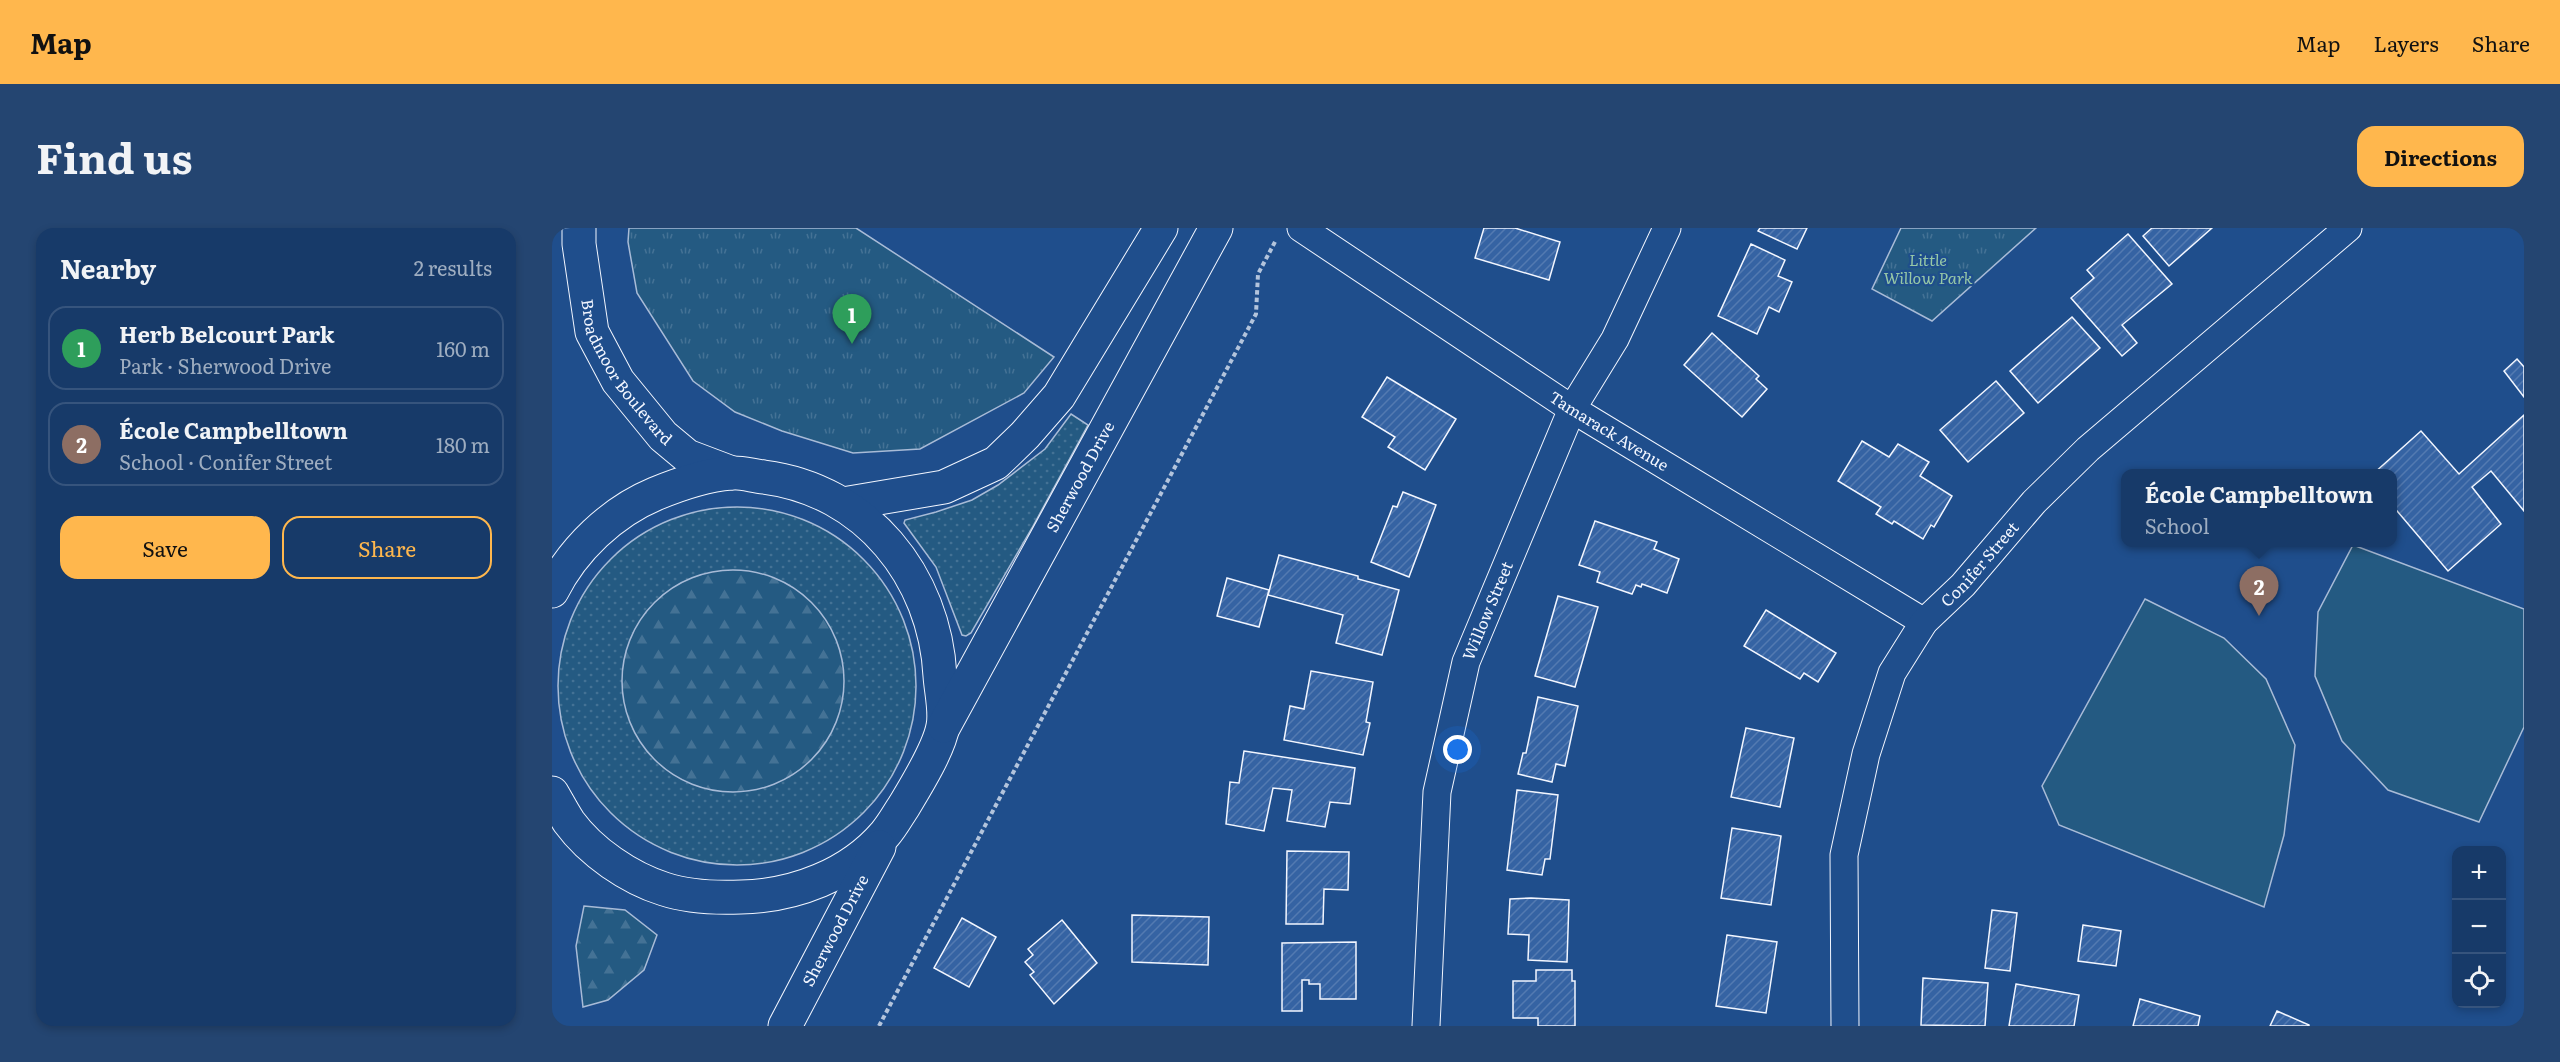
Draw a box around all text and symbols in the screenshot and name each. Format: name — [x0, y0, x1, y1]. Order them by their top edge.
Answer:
text: Map — [30, 21, 92, 63]
text: Map — [2296, 27, 2341, 58]
text: Layers — [2374, 27, 2439, 58]
text: Share — [2472, 27, 2530, 58]
text: Find us — [36, 125, 193, 187]
button: Directions — [2357, 126, 2524, 187]
park label: Little Willow Park — [1883, 247, 1973, 289]
text: Nearby — [60, 248, 156, 287]
text: 2 results — [414, 252, 492, 282]
pin: 1 — [832, 294, 872, 344]
street label: Broadmoor Boulevard — [576, 297, 678, 450]
text: Herb Belcourt Park — [119, 317, 335, 350]
text: 1 — [77, 333, 86, 363]
text: 160 m — [436, 333, 490, 363]
text: Park · Sherwood Drive — [119, 350, 331, 380]
street label: Tamarack Avenue — [1545, 384, 1674, 476]
text: École Campbelltown — [119, 413, 348, 446]
street label: Sherwood Drive — [1039, 416, 1119, 536]
text: 2 — [76, 429, 87, 459]
text: 180 m — [436, 429, 490, 459]
text: School · Conifer Street — [119, 446, 332, 476]
popup — [2121, 469, 2397, 547]
text: École Campbelltown — [2145, 477, 2373, 510]
text: School — [2145, 510, 2209, 540]
street label: Conifer Street — [1934, 515, 2024, 612]
button: Save — [60, 516, 270, 579]
button: Share — [282, 516, 492, 579]
street label: Willow Street — [1455, 557, 1518, 663]
pin: 2 — [2240, 566, 2278, 616]
your location — [1443, 735, 1472, 764]
map controls — [2452, 846, 2506, 1008]
button: + — [2452, 846, 2506, 900]
street label: Sherwood Drive — [795, 870, 874, 990]
button: − — [2452, 900, 2506, 954]
button: locate — [2452, 954, 2506, 1008]

